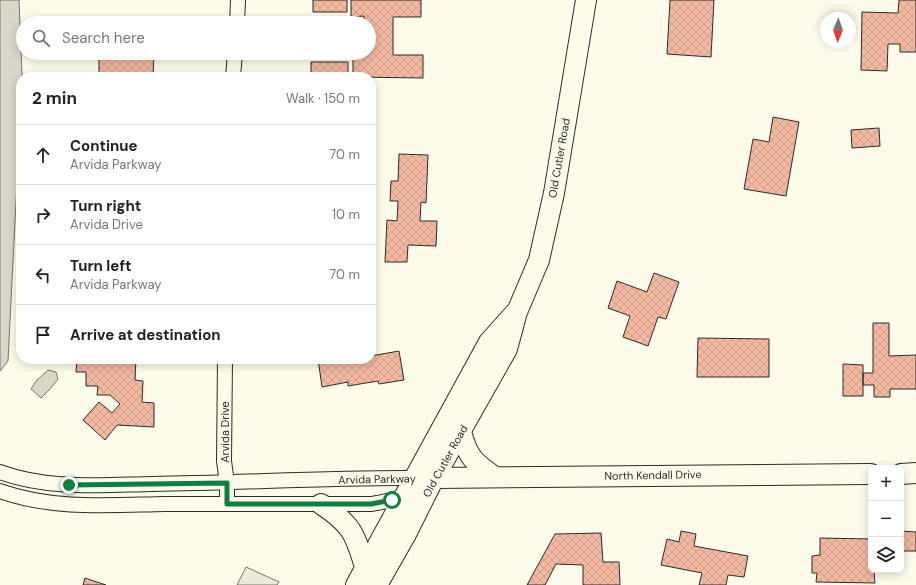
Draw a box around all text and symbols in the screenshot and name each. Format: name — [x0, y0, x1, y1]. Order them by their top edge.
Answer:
north arrow — [820, 12, 856, 48]
search box — [16, 16, 376, 60]
icon: search — [30, 27, 52, 49]
text: Search here — [62, 28, 145, 48]
text: 2 min — [32, 87, 77, 109]
text: Walk · 150 m — [286, 90, 360, 107]
street label: Old Cutler Road — [545, 117, 573, 199]
text: Continue — [70, 136, 138, 156]
icon: ahead — [32, 144, 54, 166]
text: 70 m — [329, 146, 360, 163]
text: Arvida Parkway — [70, 156, 162, 173]
text: Turn right — [70, 196, 141, 216]
icon: right — [32, 204, 54, 226]
text: 10 m — [332, 206, 360, 223]
text: Arvida Drive — [70, 216, 143, 233]
text: Turn left — [70, 256, 131, 276]
icon: left — [32, 264, 54, 286]
text: 70 m — [329, 266, 360, 283]
text: Arvida Parkway — [70, 276, 162, 293]
icon: arrive — [32, 324, 54, 346]
text: Arrive at destination — [70, 325, 221, 345]
street label: Arvida Drive — [218, 401, 232, 463]
street label: Old Cutler Road — [419, 422, 471, 500]
map controls — [868, 465, 904, 573]
button: + — [868, 465, 904, 501]
street label: North Kendall Drive — [604, 467, 702, 483]
street label: Arvida Parkway — [338, 471, 416, 487]
route end — [60, 476, 78, 494]
route start — [383, 491, 401, 509]
button: − — [868, 501, 904, 537]
button: layers — [868, 537, 904, 573]

